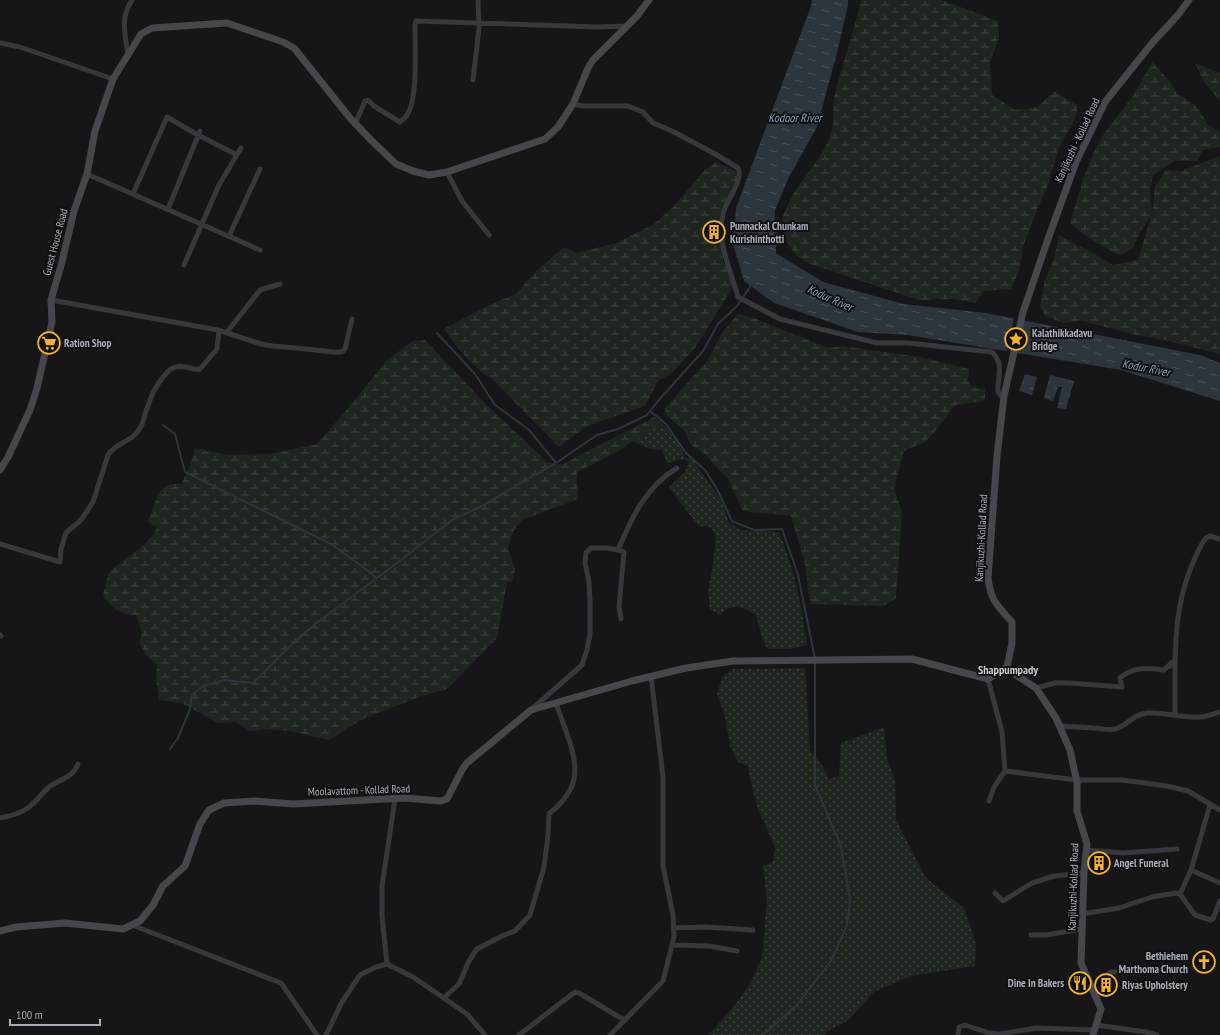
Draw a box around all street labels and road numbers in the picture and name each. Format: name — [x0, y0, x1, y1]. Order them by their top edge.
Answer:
street label: Kanjikuzhi - Kollad Road — [1051, 95, 1103, 184]
street label: Guest House Road — [39, 207, 71, 277]
street label: Kanjikuzhi-Kollad Road — [972, 494, 990, 582]
street label: Moolavattom - Kollad Road — [308, 781, 411, 799]
street label: Kanjikuzhi-Kollad Road — [1064, 843, 1082, 931]

